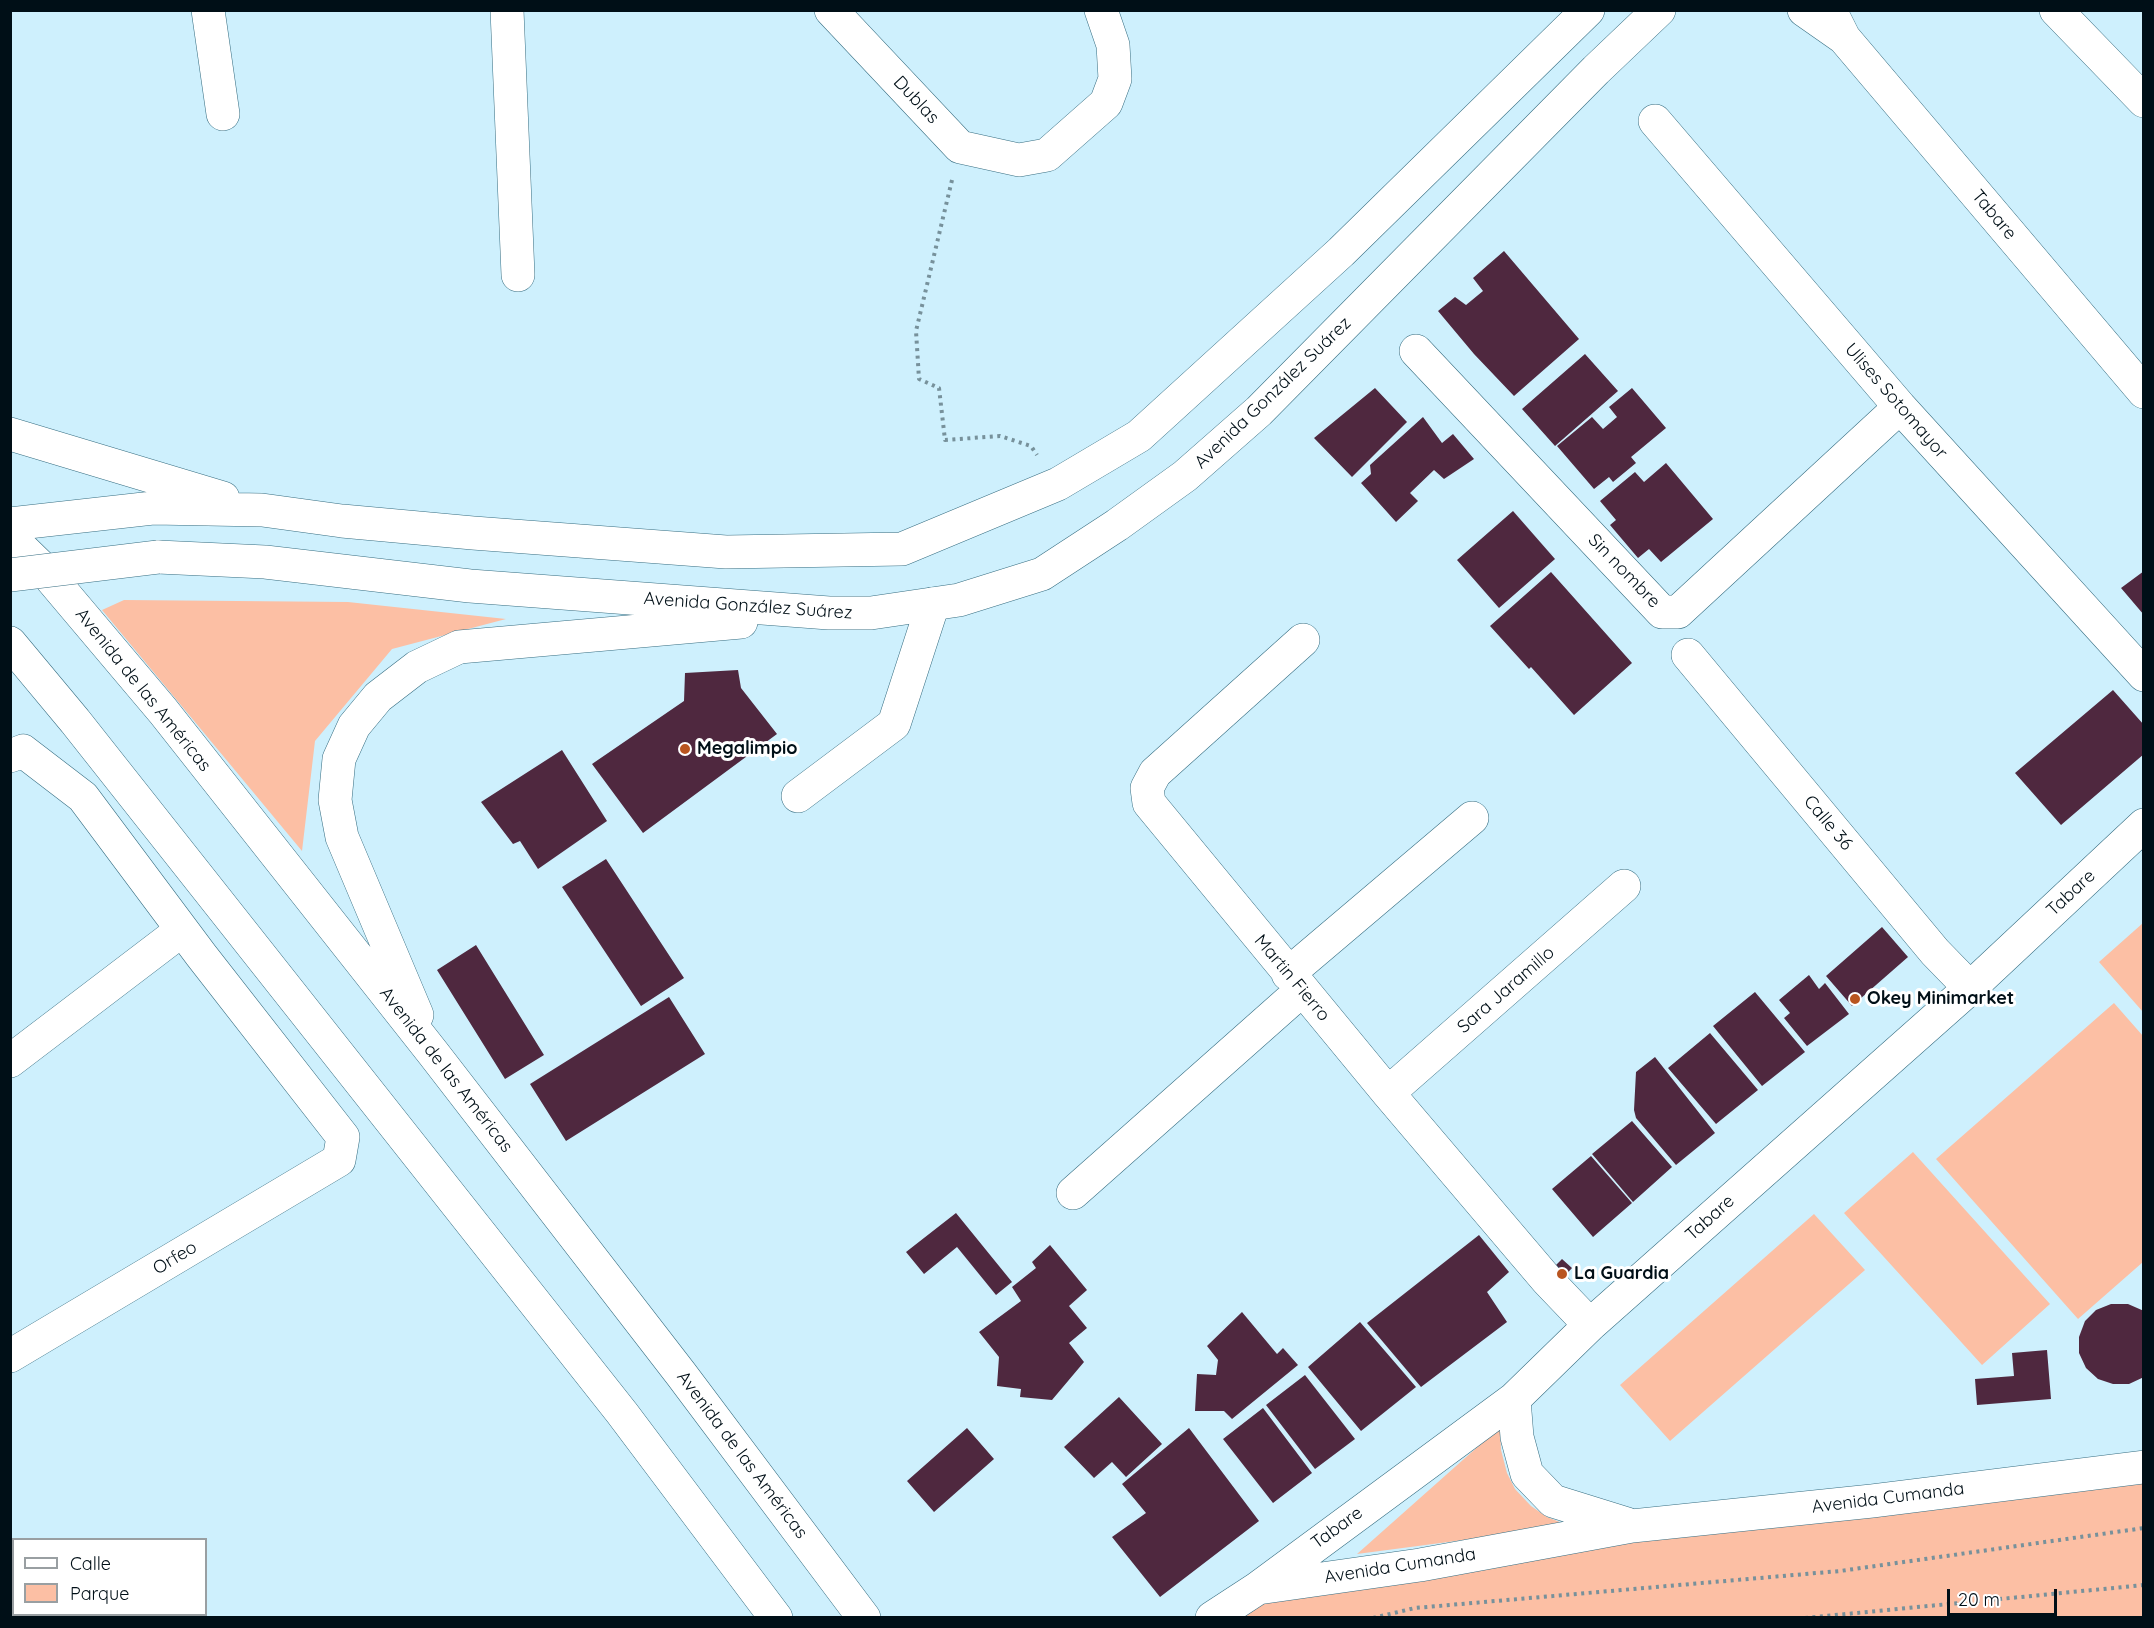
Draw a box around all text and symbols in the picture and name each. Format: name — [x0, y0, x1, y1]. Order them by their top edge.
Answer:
street label: Dublas — [888, 72, 944, 128]
street label: Tabare — [1967, 186, 2021, 244]
street label: Avenida González Suárez — [1190, 313, 1356, 473]
street label: Ulises Sotomayor — [1840, 339, 1952, 463]
street label: Sin nombre — [1583, 529, 1665, 613]
street label: Avenida González Suárez — [643, 588, 853, 624]
street label: Avenida de las Américas — [70, 604, 216, 776]
place label: Megalimpio — [697, 738, 797, 760]
marker: Megalimpio — [678, 742, 692, 756]
street label: Calle 36 — [1799, 791, 1857, 855]
street label: Tabare — [2042, 865, 2100, 921]
street label: Martin Fierro — [1249, 930, 1335, 1026]
street label: Sara Jaramillo — [1453, 942, 1559, 1038]
street label: Avenida de las Américas — [375, 983, 517, 1157]
place label: Okey Minimarket — [1867, 988, 2014, 1010]
marker: Okey Minimarket — [1848, 992, 1862, 1006]
street label: Tabare — [1681, 1190, 1739, 1246]
street label: Orfeo — [149, 1236, 201, 1280]
place label: La Guardia — [1574, 1263, 1669, 1285]
marker: La Guardia — [1555, 1267, 1569, 1281]
street label: Avenida de las Américas — [672, 1367, 812, 1543]
street label: Avenida Cumanda — [1811, 1478, 1965, 1518]
street label: Tabare — [1307, 1502, 1367, 1554]
legend — [12, 1538, 207, 1616]
street label: Avenida Cumanda — [1323, 1543, 1477, 1589]
text: Calle — [70, 1552, 111, 1575]
scale bar — [1950, 1577, 2060, 1615]
text: Parque — [70, 1582, 129, 1605]
text: 20 m — [1958, 1588, 2000, 1611]

